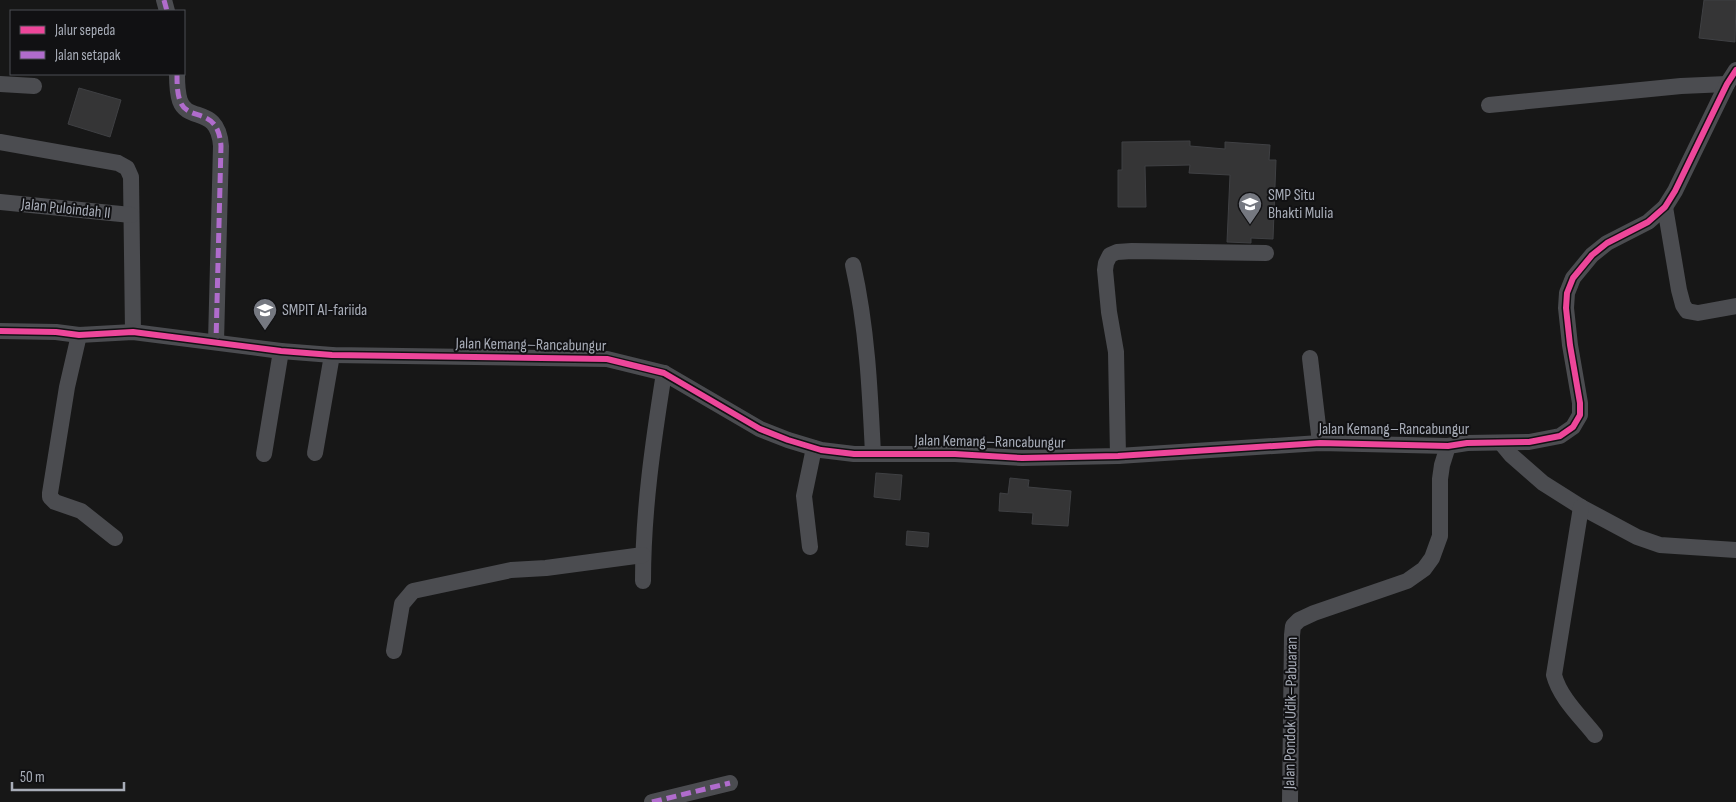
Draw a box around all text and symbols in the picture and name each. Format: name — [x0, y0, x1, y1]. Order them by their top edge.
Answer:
legend — [10, 10, 185, 75]
text: Jalur sepeda — [54, 21, 116, 40]
text: Jalan setapak — [54, 46, 121, 65]
place label: SMP Situ Bhakti Mulia — [1268, 186, 1333, 223]
school or university icon: SMP Situ Bhakti Mulia — [1237, 191, 1263, 225]
street label: Jalan Puloindah II — [19, 195, 112, 223]
school or university icon: SMPIT Al-fariida — [252, 297, 278, 331]
place label: SMPIT Al-fariida — [282, 301, 367, 320]
street label: Jalan Kemang–Rancabungur — [455, 334, 607, 356]
street label: Jalan Kemang–Rancabungur — [1318, 420, 1470, 439]
street label: Jalan Kemang–Rancabungur — [914, 431, 1066, 453]
street label: Jalan Pondok Udik–Pabuaran — [1280, 637, 1302, 790]
scale bar — [12, 760, 125, 792]
text: 50 m — [20, 768, 45, 787]

